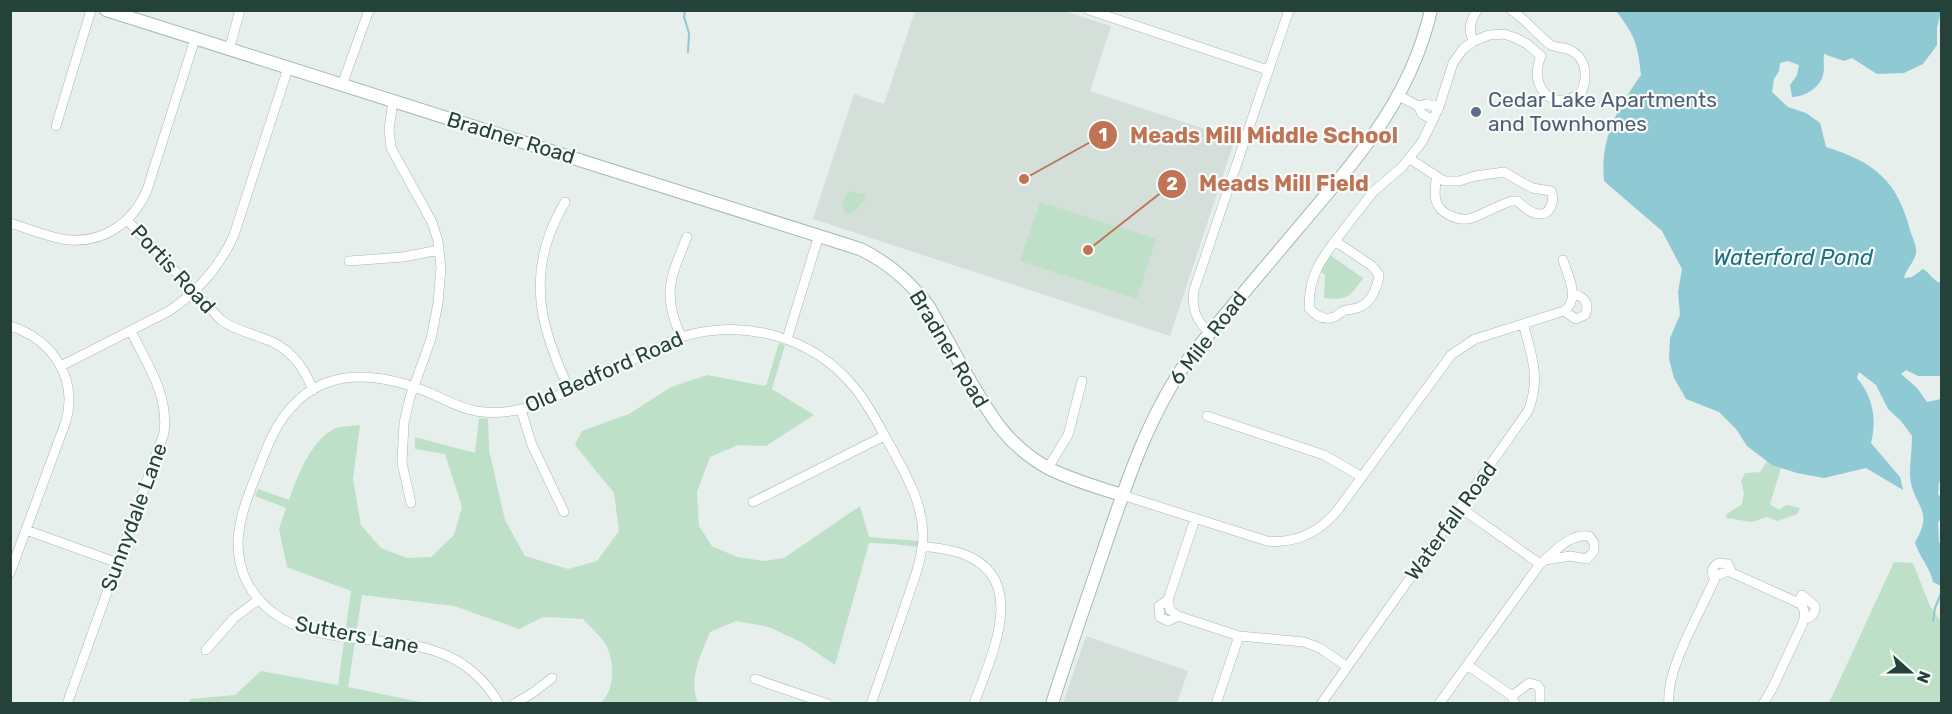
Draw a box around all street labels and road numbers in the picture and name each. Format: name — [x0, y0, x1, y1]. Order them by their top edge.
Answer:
street label: Bradner Road — [444, 106, 578, 169]
street label: Portis Road — [126, 219, 221, 318]
street label: Bradner Road — [905, 285, 994, 412]
street label: 6 Mile Road — [1163, 286, 1252, 389]
street label: Old Bedford Road — [521, 325, 687, 418]
street label: Sunnydale Lane — [95, 439, 172, 594]
street label: Waterfall Road — [1399, 457, 1502, 585]
street label: Sutters Lane — [293, 610, 421, 659]

